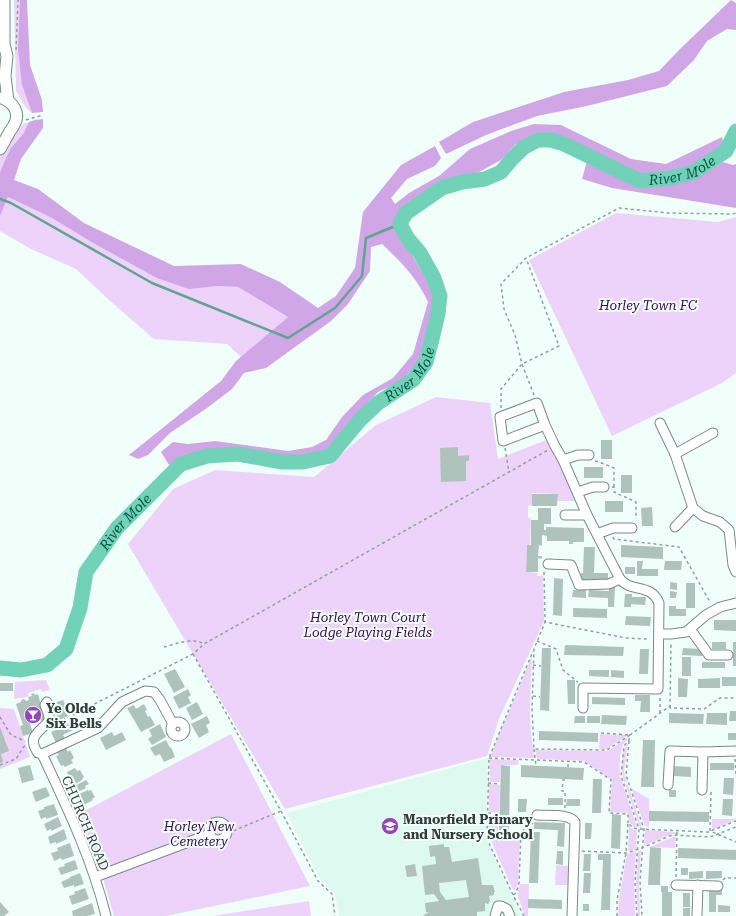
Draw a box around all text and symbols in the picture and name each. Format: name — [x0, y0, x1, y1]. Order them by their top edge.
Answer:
water label: River Mole — [647, 152, 718, 188]
park label: Horley Town FC — [598, 298, 698, 313]
water label: River Mole — [380, 345, 438, 405]
water label: River Mole — [95, 491, 154, 554]
park label: Horley Town Court Lodge Playing Fields — [303, 610, 432, 640]
place label: Ye Olde Six Bells — [46, 701, 102, 731]
bar icon: Ye Olde Six Bells — [23, 705, 43, 725]
street label: CHURCH ROAD — [59, 774, 112, 873]
place label: Manorfield Primary and Nursery School — [403, 812, 534, 842]
school or university icon: Manorfield Primary and Nursery School — [380, 816, 400, 836]
park label: Horley New Cemetery — [163, 819, 235, 849]

